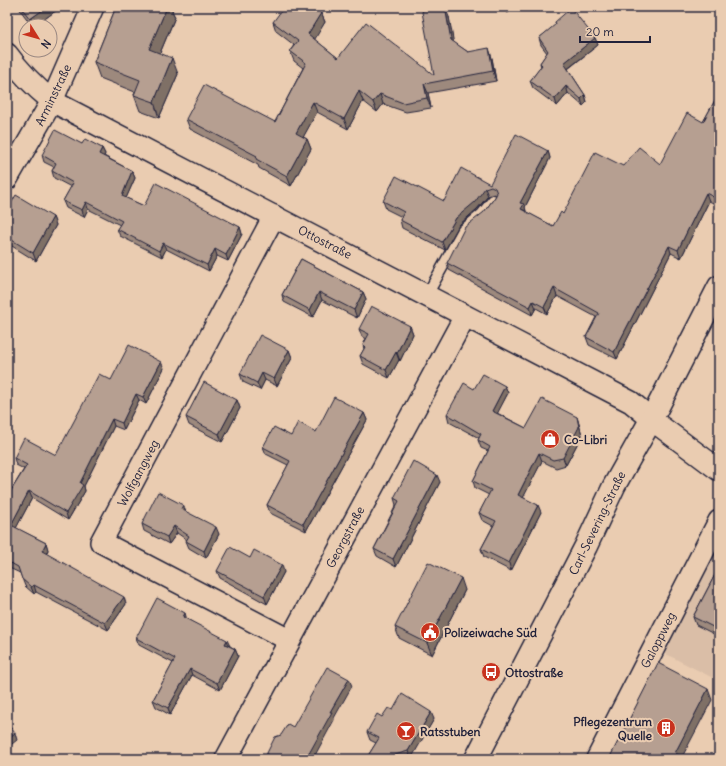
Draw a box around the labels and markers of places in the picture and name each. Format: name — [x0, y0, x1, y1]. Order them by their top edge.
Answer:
shop icon: Co-Libri — [539, 428, 561, 450]
place label: Co-Libri — [564, 432, 607, 447]
public building icon: Polizeiwache Süd — [419, 621, 441, 643]
place label: Polizeiwache Süd — [444, 625, 537, 640]
bus stop icon: Ottostraße — [480, 661, 502, 683]
place label: Ottostraße — [505, 665, 564, 680]
place label: Pflegezentrum Quelle — [573, 714, 653, 743]
building icon: Pflegezentrum Quelle — [655, 717, 677, 739]
bar icon: Ratsstuben — [395, 720, 417, 742]
place label: Ratsstuben — [420, 724, 481, 739]

